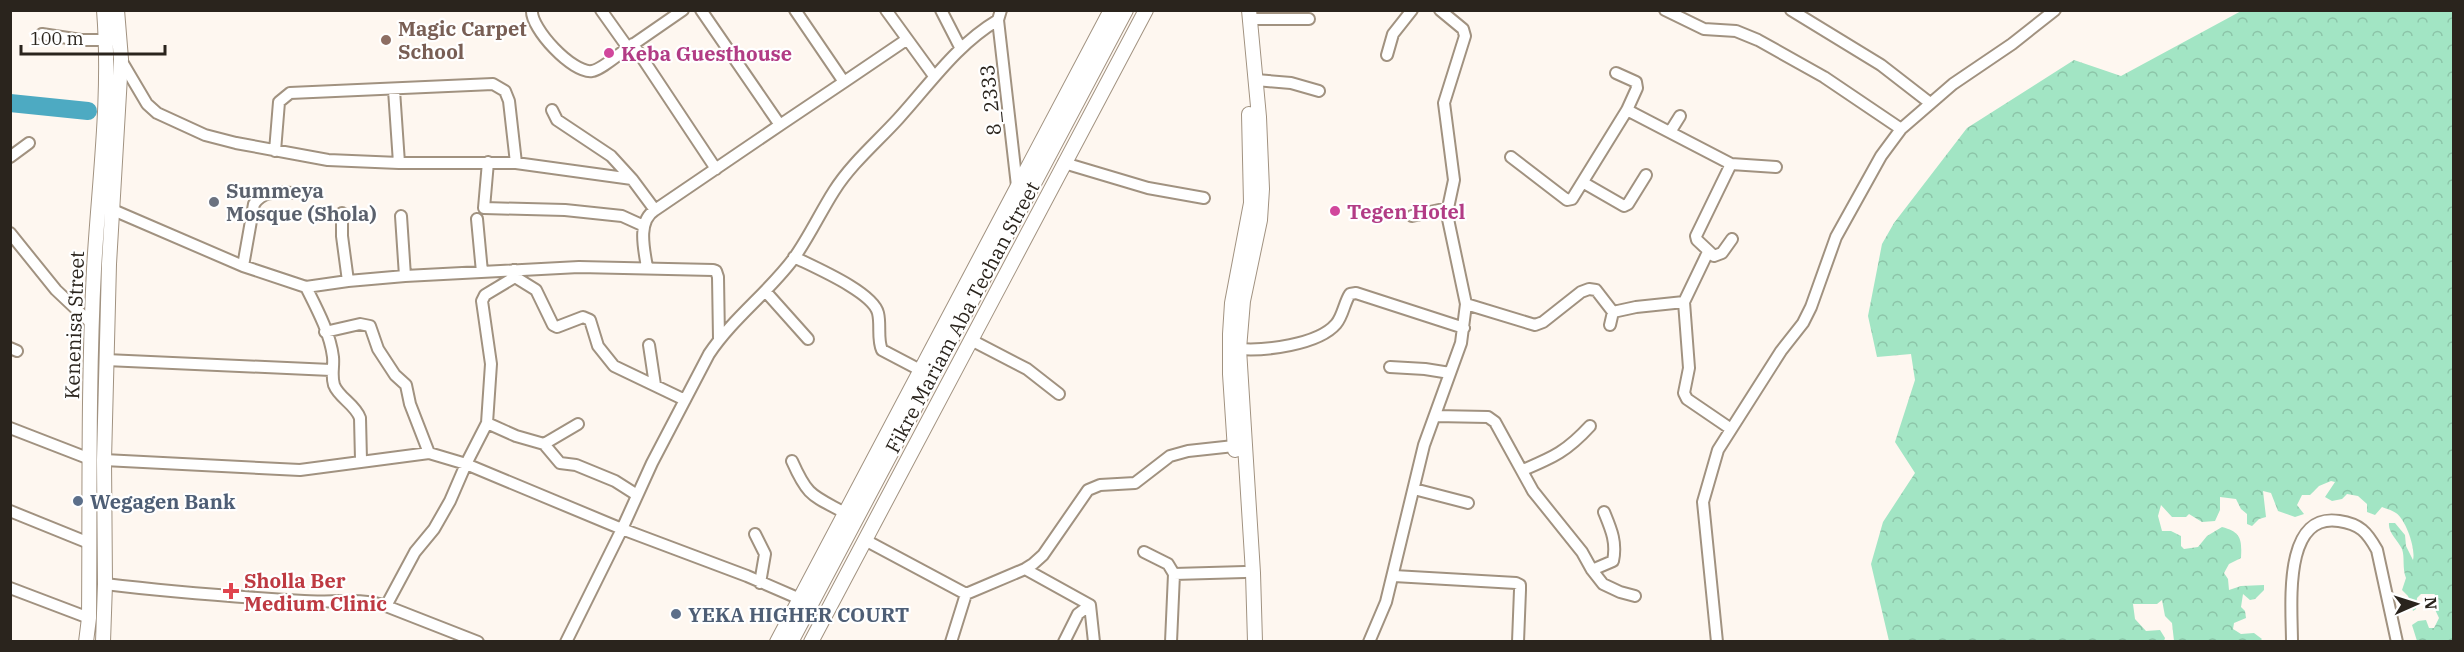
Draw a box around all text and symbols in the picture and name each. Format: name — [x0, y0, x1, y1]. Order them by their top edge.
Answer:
place label: Magic Carpet School — [398, 15, 527, 65]
scale bar — [21, 18, 165, 56]
text: 100 m — [30, 27, 84, 50]
marker: Magic Carpet School — [379, 33, 393, 47]
place label: Keba Guesthouse — [621, 40, 792, 67]
marker: Keba Guesthouse — [602, 46, 616, 60]
street label: 8_2333 — [973, 63, 1007, 137]
street label: Fikre Mariam Aba Techan Street — [879, 176, 1045, 458]
place label: Summeya Mosque (Shola) — [226, 177, 377, 227]
marker: Summeya Mosque (Shola) — [207, 195, 221, 209]
place label: Tegen Hotel — [1347, 198, 1465, 225]
marker: Tegen Hotel — [1328, 204, 1342, 218]
street label: Kenenisa Street — [58, 250, 90, 400]
place label: Wegagen Bank — [90, 488, 236, 515]
marker: Wegagen Bank — [71, 494, 85, 508]
place label: Sholla Ber Medium Clinic — [244, 567, 387, 617]
north arrow — [2386, 574, 2446, 634]
marker: Sholla Ber Medium Clinic — [222, 582, 240, 600]
text: N — [2421, 596, 2441, 610]
place label: YEKA HIGHER COURT — [688, 601, 909, 628]
marker: YEKA HIGHER COURT — [669, 607, 683, 621]

